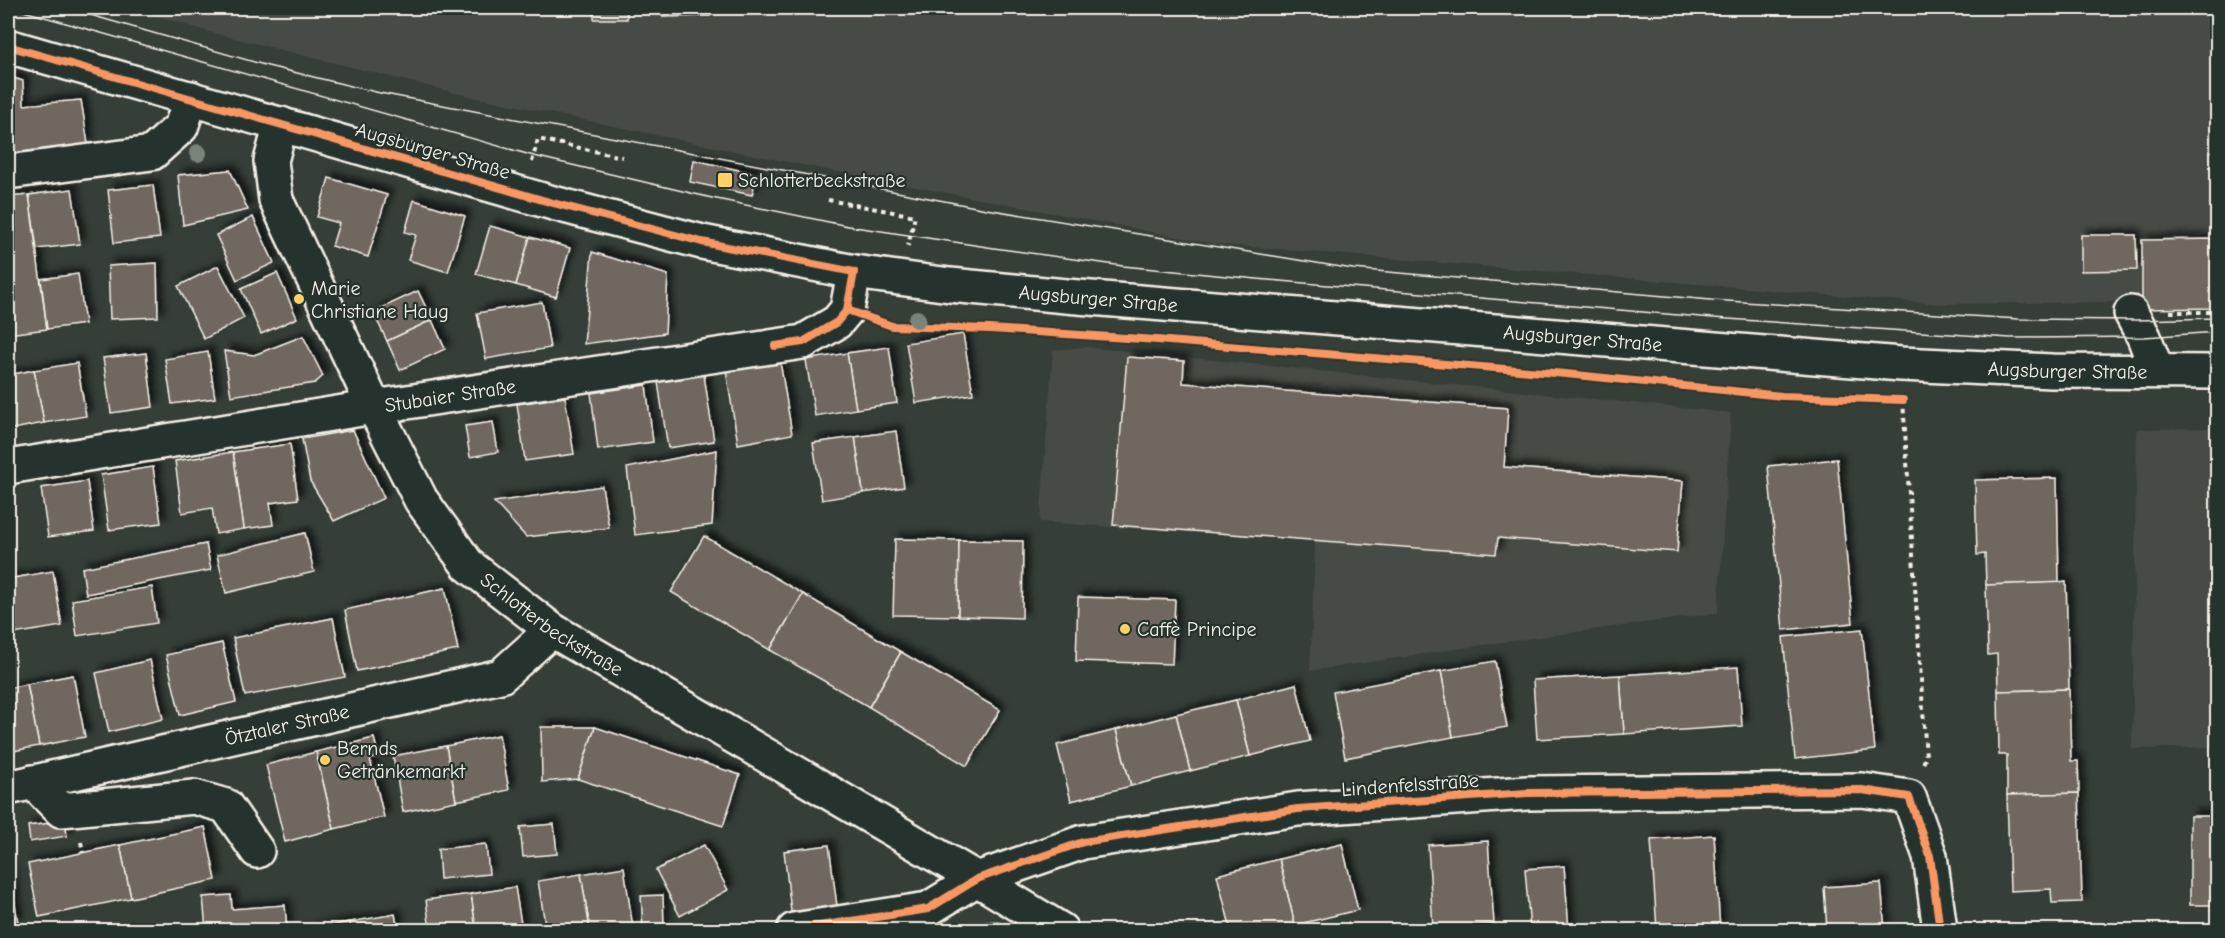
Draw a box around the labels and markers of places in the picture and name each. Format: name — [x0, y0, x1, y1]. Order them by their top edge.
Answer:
place label: Schlotterbeckstraße — [738, 169, 906, 192]
marker: Schlotterbeckstraße — [716, 171, 734, 189]
place label: Marie Christiane Haug — [311, 277, 449, 323]
marker: Marie Christiane Haug — [292, 292, 306, 306]
place label: Caffè Principe — [1137, 618, 1256, 641]
marker: Caffè Principe — [1118, 622, 1132, 636]
place label: Bernds Getränkemarkt — [337, 737, 467, 783]
marker: Bernds Getränkemarkt — [318, 753, 332, 767]

